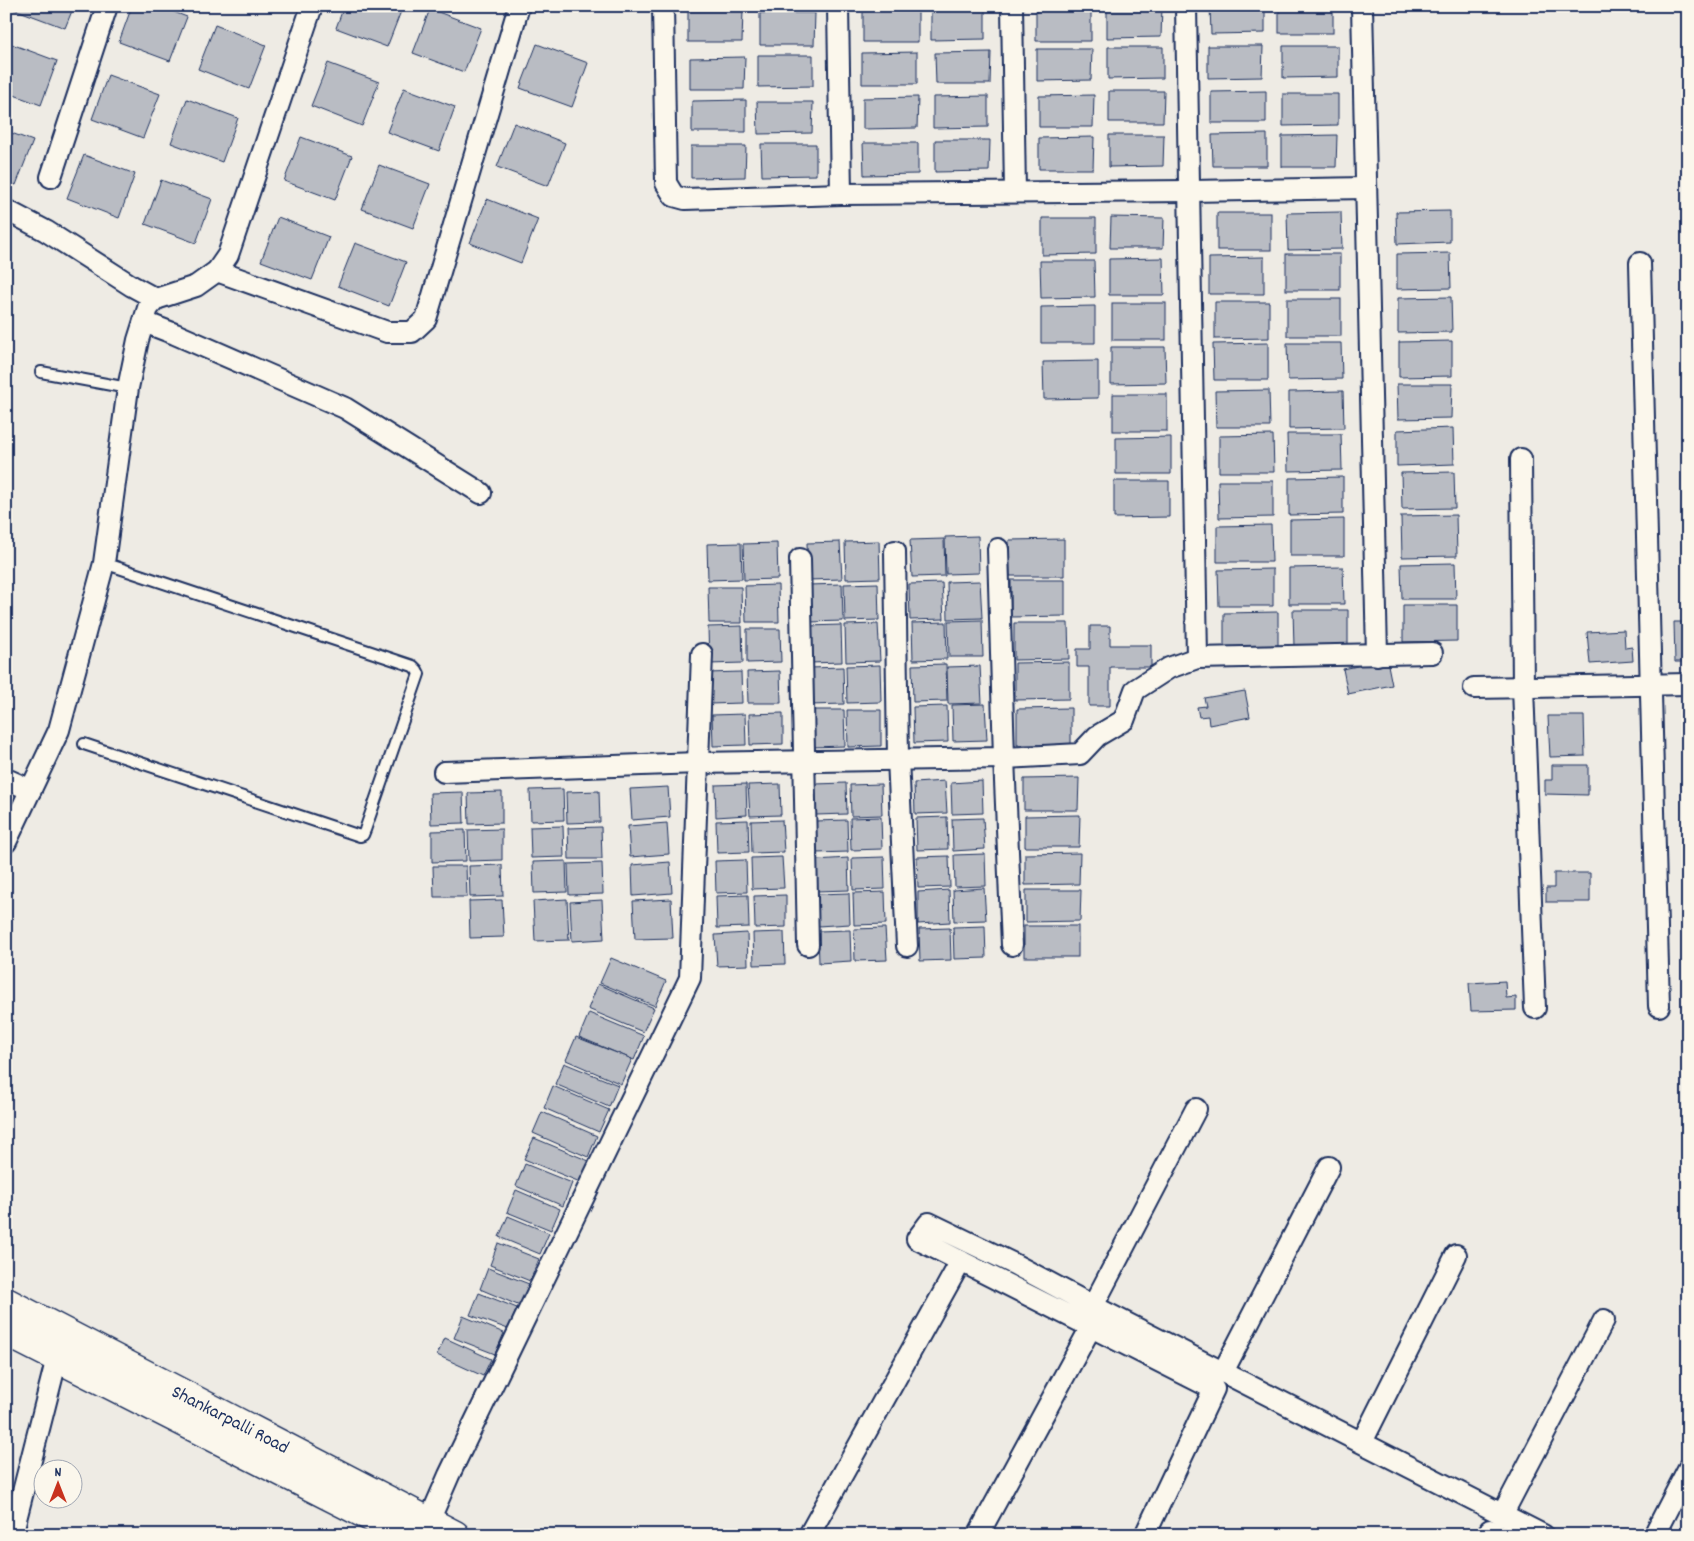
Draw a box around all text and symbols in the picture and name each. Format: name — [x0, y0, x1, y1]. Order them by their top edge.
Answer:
street label: Shankarpalli Road — [166, 1380, 293, 1462]
north arrow — [32, 1458, 82, 1508]
text: N — [55, 1463, 62, 1483]

